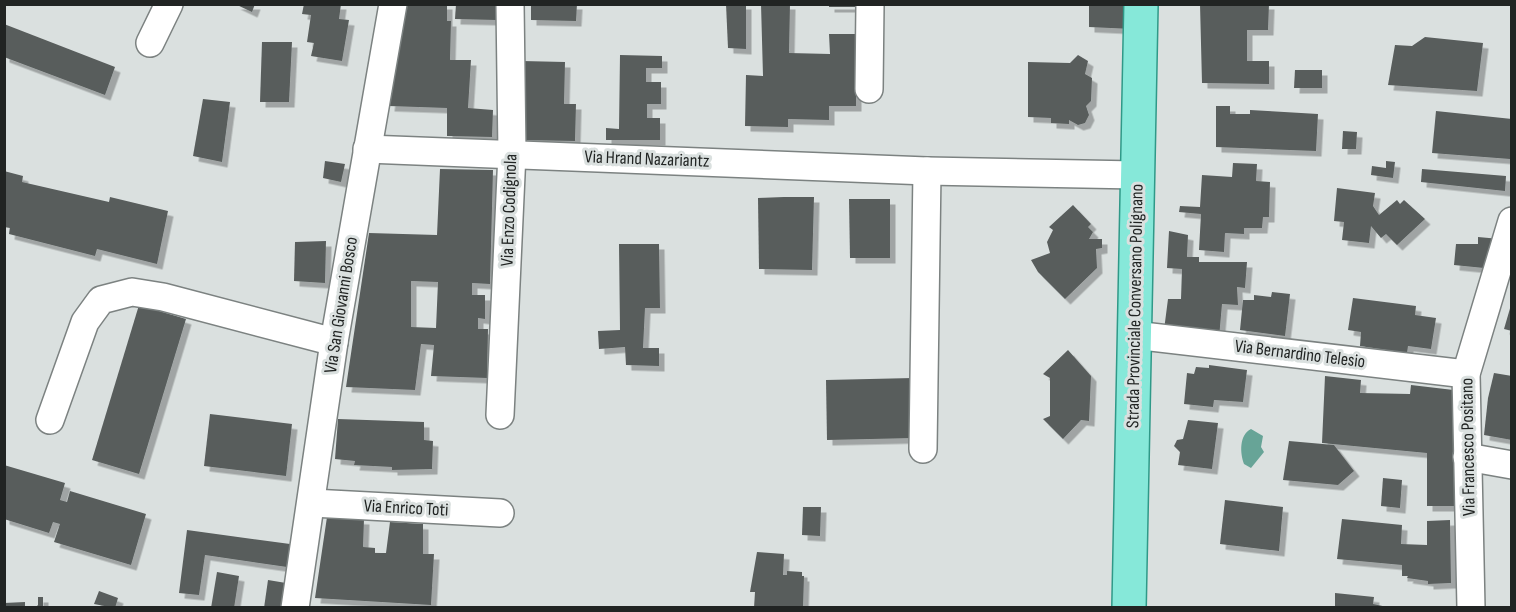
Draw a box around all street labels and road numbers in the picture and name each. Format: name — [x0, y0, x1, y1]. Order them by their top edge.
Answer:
street label: Via Hrand Nazariantz — [584, 146, 710, 172]
street label: Via Enzo Codignola — [497, 153, 521, 267]
street label: Strada Provinciale Conversano Polignano — [1122, 184, 1148, 428]
street label: Via San Giovanni Bosco — [320, 235, 362, 375]
street label: Via Bernardino Telesio — [1234, 336, 1366, 372]
street label: Via Francesco Positano — [1456, 378, 1480, 516]
street label: Via Enrico Toti — [363, 495, 449, 521]

